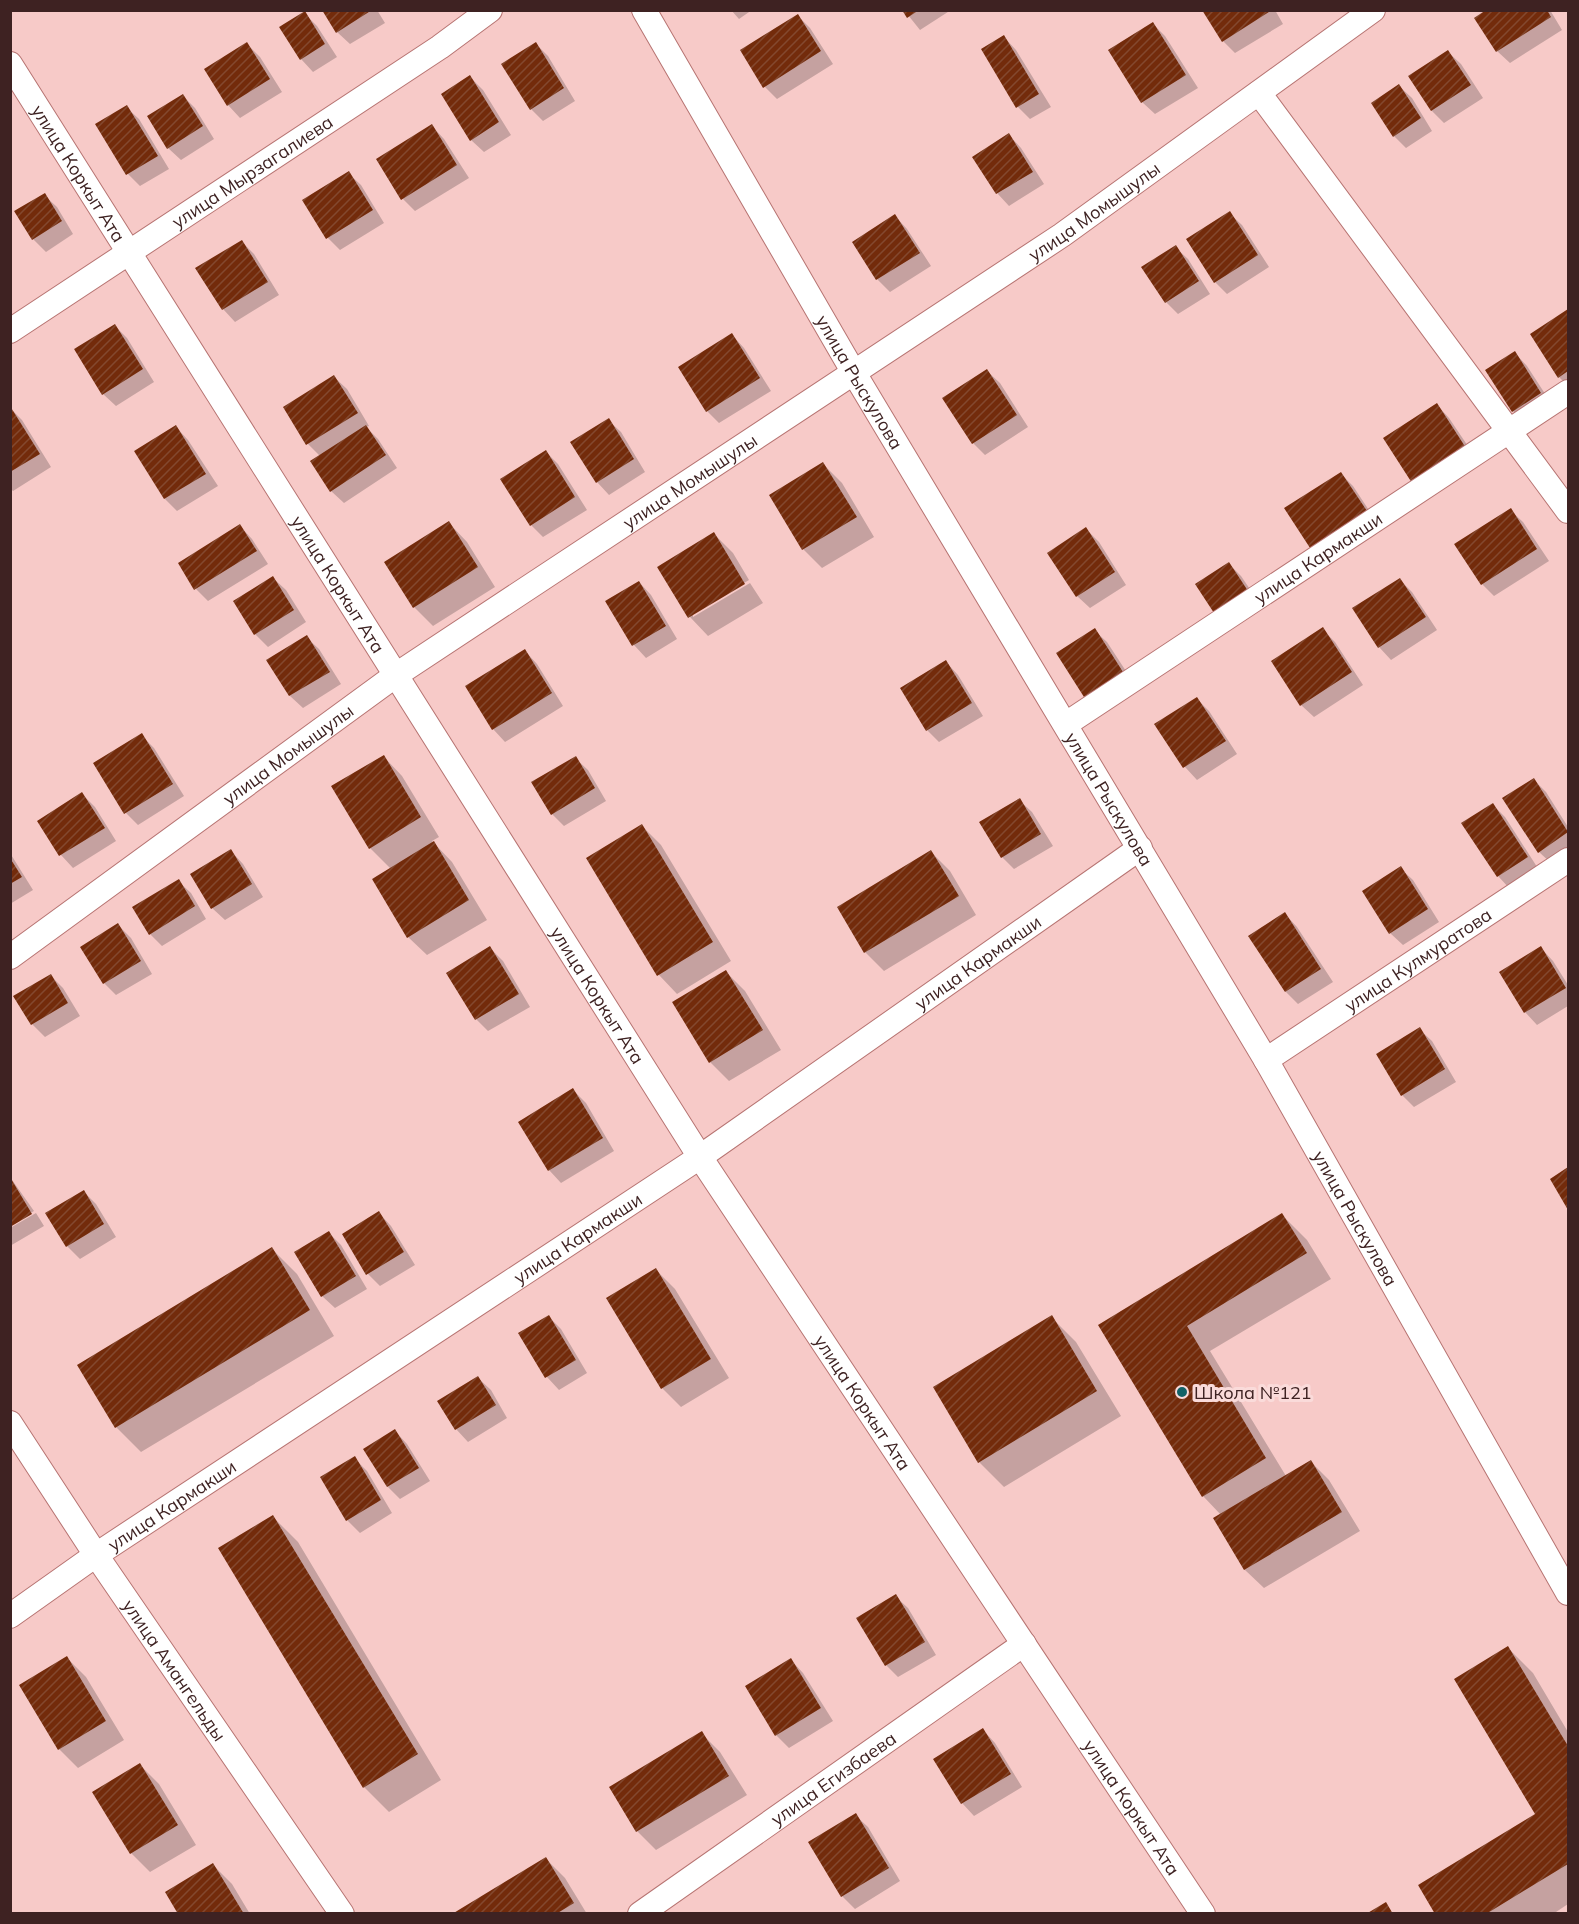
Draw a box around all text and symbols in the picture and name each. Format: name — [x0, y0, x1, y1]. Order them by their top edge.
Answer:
street label: улица Коркыт Ата — [27, 100, 131, 246]
street label: улица Мырзагалиева — [167, 110, 337, 233]
street label: улица Момышулы — [1024, 157, 1164, 266]
street label: улица Рыскулова — [811, 311, 908, 453]
street label: улица Момышулы — [618, 428, 761, 534]
street label: улица Кармакши — [1249, 507, 1386, 608]
street label: улица Коркыт Ата — [286, 511, 390, 657]
street label: улица Момышулы — [218, 699, 358, 810]
street label: улица Рыскулова — [1060, 728, 1158, 870]
street label: улица Кулмуратова — [1340, 902, 1496, 1017]
street label: улица Кармакши — [910, 910, 1045, 1014]
street label: улица Коркыт Ата — [546, 922, 650, 1068]
street label: улица Рыскулова — [1308, 1146, 1403, 1290]
street label: улица Кармакши — [509, 1187, 646, 1288]
street label: улица Коркыт Ата — [810, 1330, 916, 1474]
place label: Школа №121 — [1194, 1381, 1312, 1404]
marker: Школа №121 — [1175, 1385, 1189, 1399]
street label: улица Кармакши — [103, 1455, 240, 1556]
street label: улица Амангельды — [118, 1595, 232, 1745]
street label: улица Егизбаева — [766, 1726, 900, 1830]
street label: улица Коркыт Ата — [1079, 1735, 1185, 1879]

